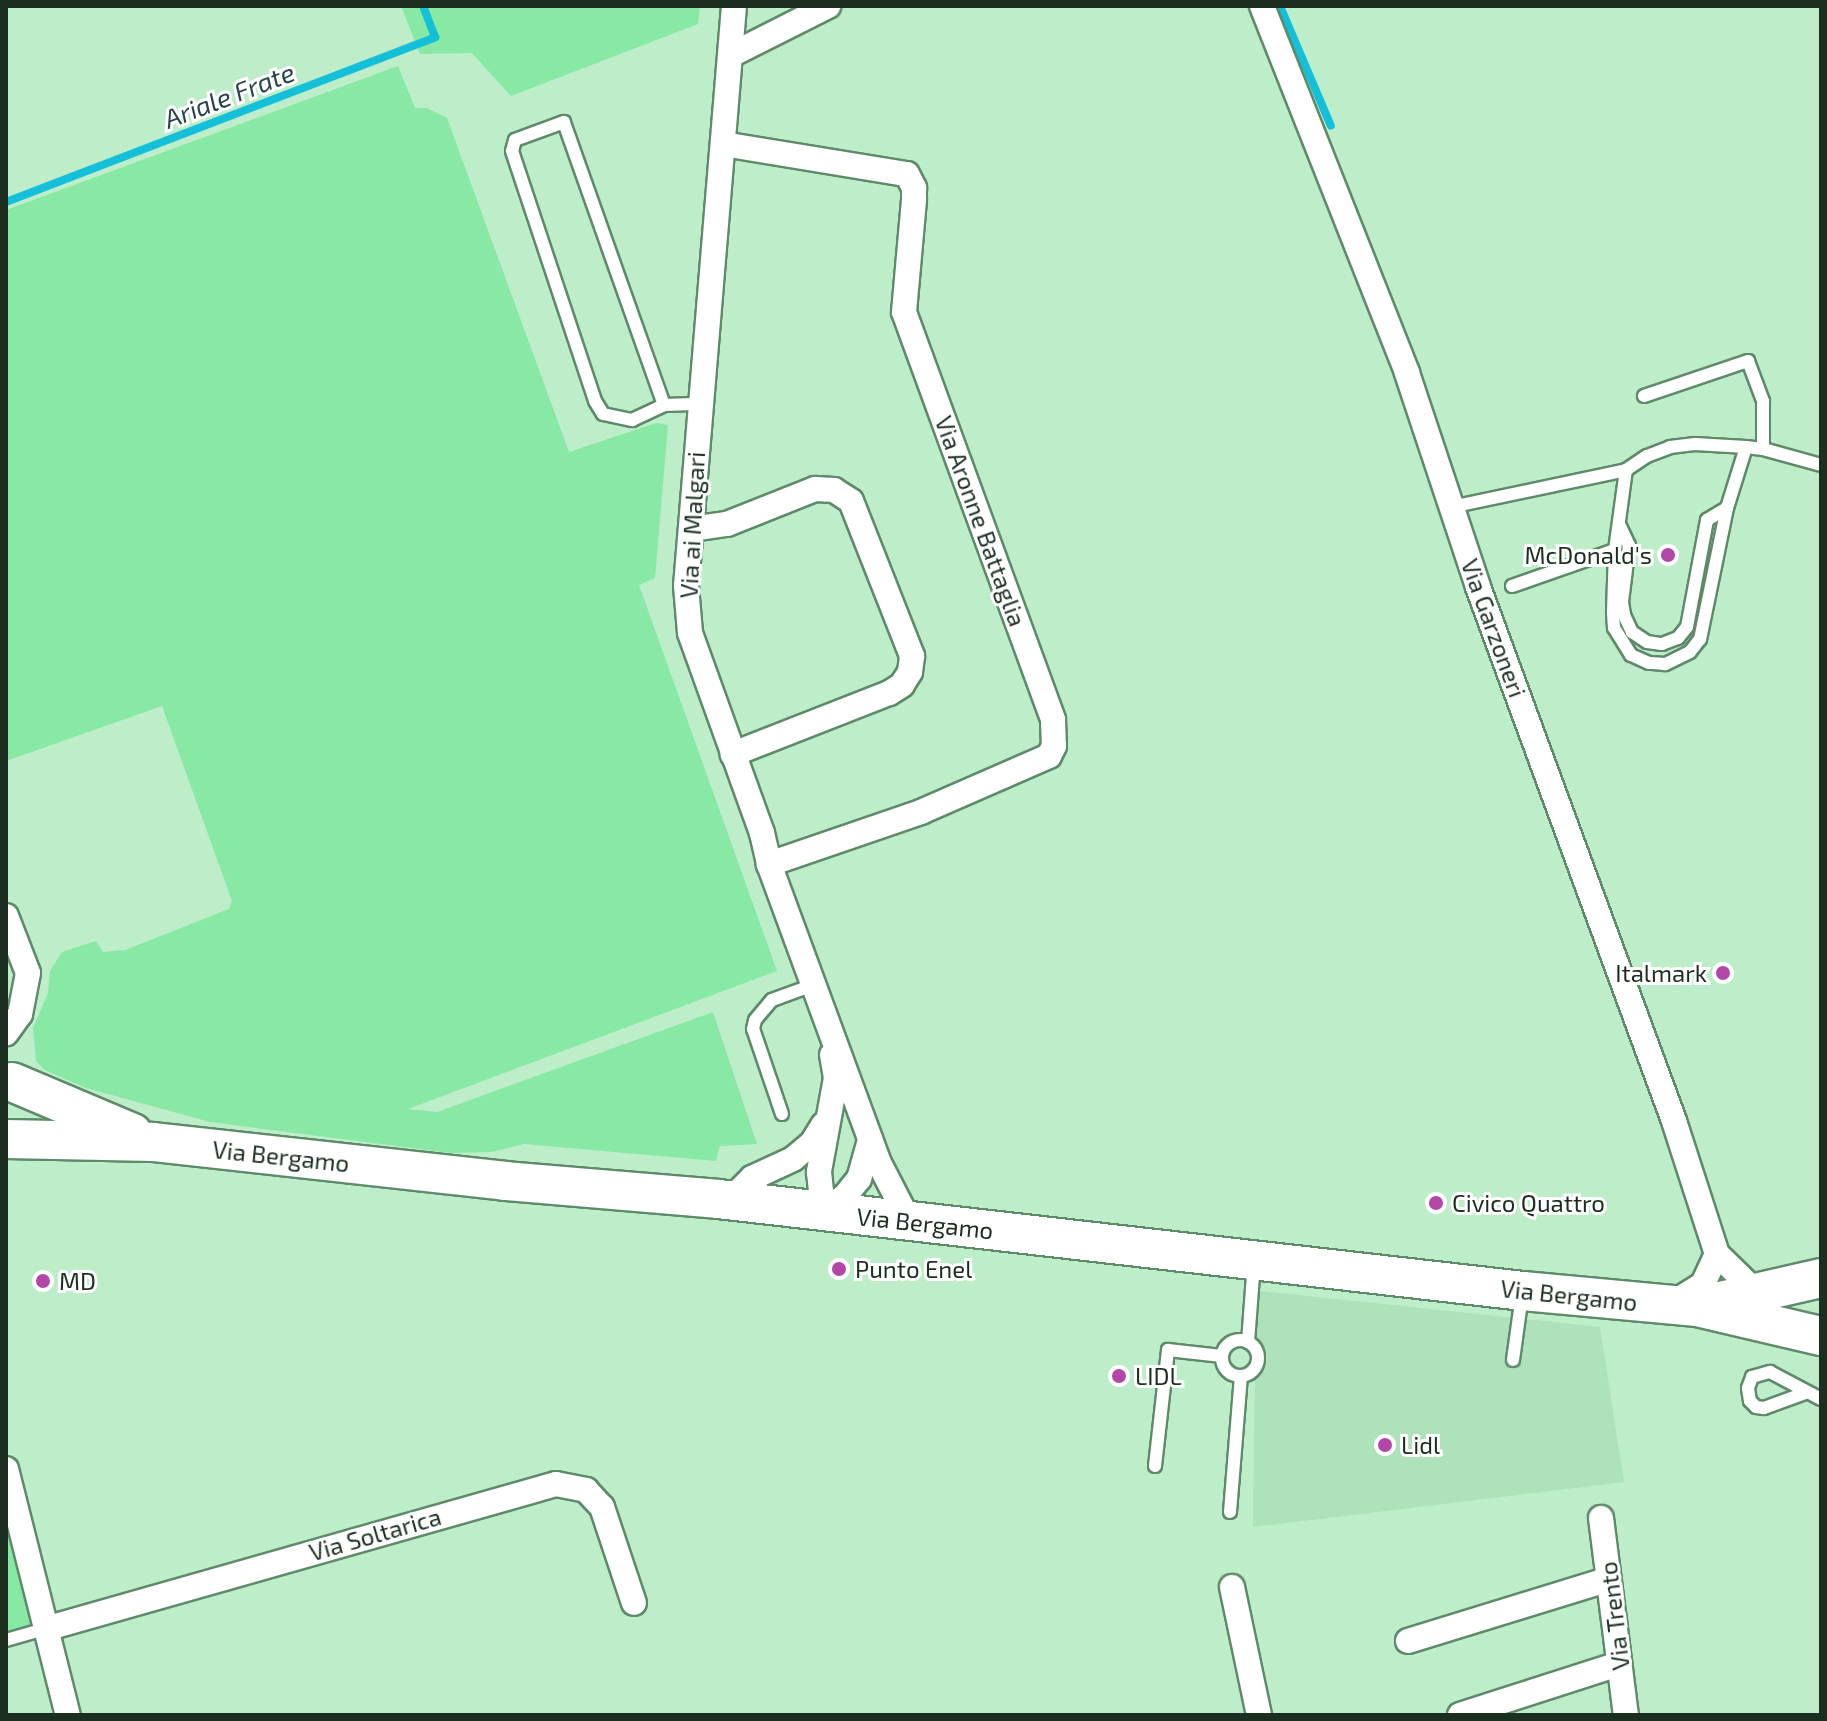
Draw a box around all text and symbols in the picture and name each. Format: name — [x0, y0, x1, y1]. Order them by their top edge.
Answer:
water label: Ariale Frate — [159, 56, 299, 134]
street label: Via Aronne Battaglia — [929, 412, 1033, 630]
street label: Via ai Malgari — [674, 451, 710, 599]
place label: McDonald's — [1524, 541, 1652, 569]
marker: McDonald's — [1659, 546, 1677, 564]
street label: Via Garzoneri — [1456, 555, 1532, 701]
place label: Italmark — [1615, 959, 1707, 987]
marker: Italmark — [1714, 964, 1732, 982]
street label: Via Bergamo — [211, 1134, 351, 1178]
place label: Civico Quattro — [1452, 1189, 1605, 1217]
marker: Civico Quattro — [1427, 1194, 1445, 1212]
street label: Via Bergamo — [855, 1201, 995, 1245]
place label: Punto Enel — [855, 1255, 972, 1283]
marker: Punto Enel — [830, 1260, 848, 1278]
place label: MD — [59, 1267, 96, 1295]
marker: MD — [34, 1272, 52, 1290]
street label: Via Bergamo — [1499, 1273, 1639, 1317]
place label: LIDL — [1135, 1362, 1182, 1390]
marker: LIDL — [1110, 1367, 1128, 1385]
place label: Lidl — [1401, 1431, 1440, 1459]
marker: Lidl — [1376, 1436, 1394, 1454]
street label: Via Soltarica — [306, 1501, 444, 1567]
street label: Via Trento — [1593, 1560, 1635, 1672]

